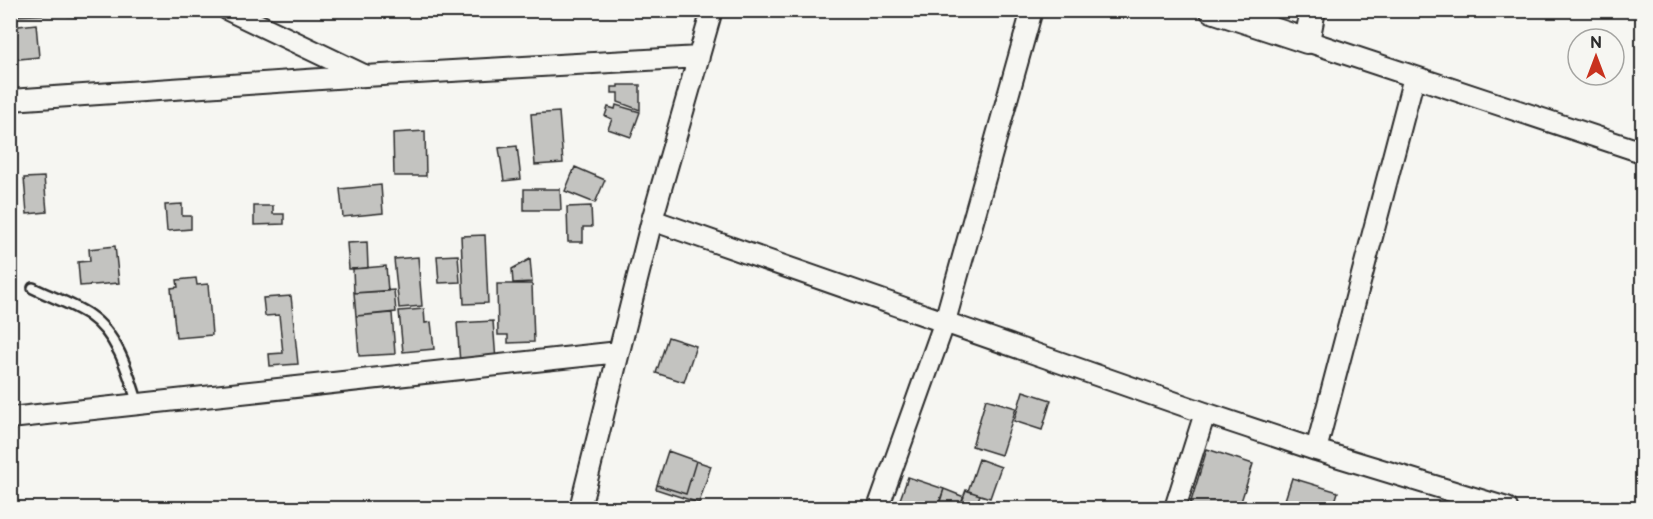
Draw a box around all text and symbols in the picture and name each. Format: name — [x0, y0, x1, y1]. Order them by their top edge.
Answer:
north arrow — [1566, 27, 1626, 87]
text: N — [1590, 34, 1602, 53]

